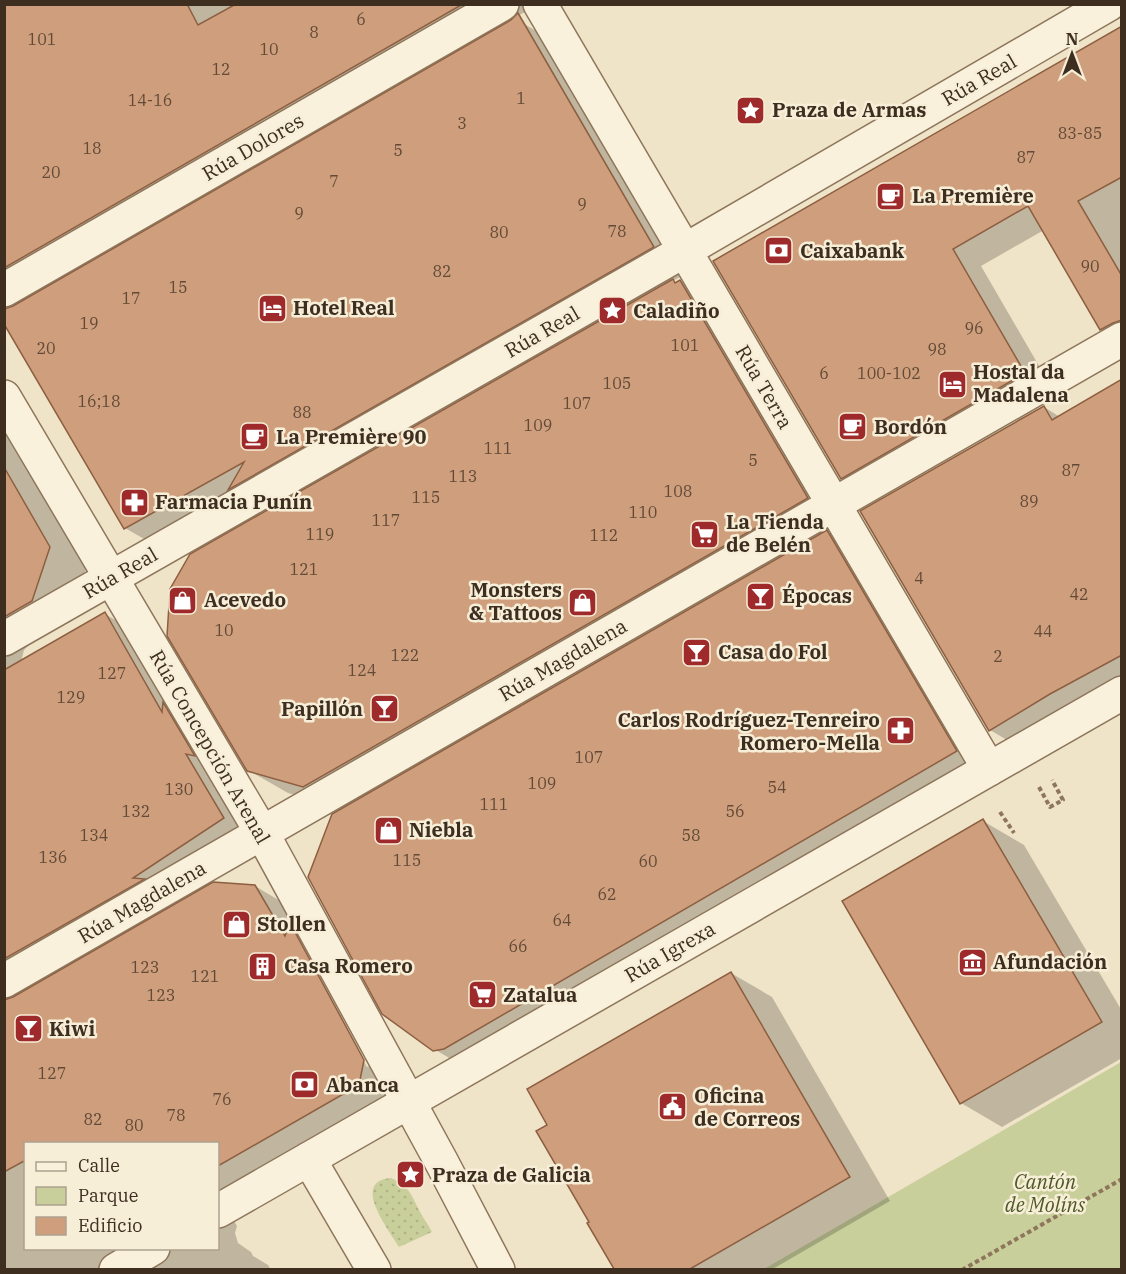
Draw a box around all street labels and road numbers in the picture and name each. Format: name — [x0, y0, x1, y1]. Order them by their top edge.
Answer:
street label: Rúa Real — [936, 47, 1021, 112]
street label: Rúa Dolores — [197, 107, 309, 187]
street label: Rúa Real — [499, 299, 584, 364]
street label: Rúa Terra — [730, 340, 799, 434]
street label: Rúa Real — [77, 540, 162, 605]
street label: Rúa Magdalena — [494, 612, 632, 707]
street label: Rúa Concepción Arenal — [144, 645, 277, 849]
street label: Rúa Magdalena — [73, 854, 211, 949]
street label: Rúa Igrexa — [619, 915, 720, 988]

